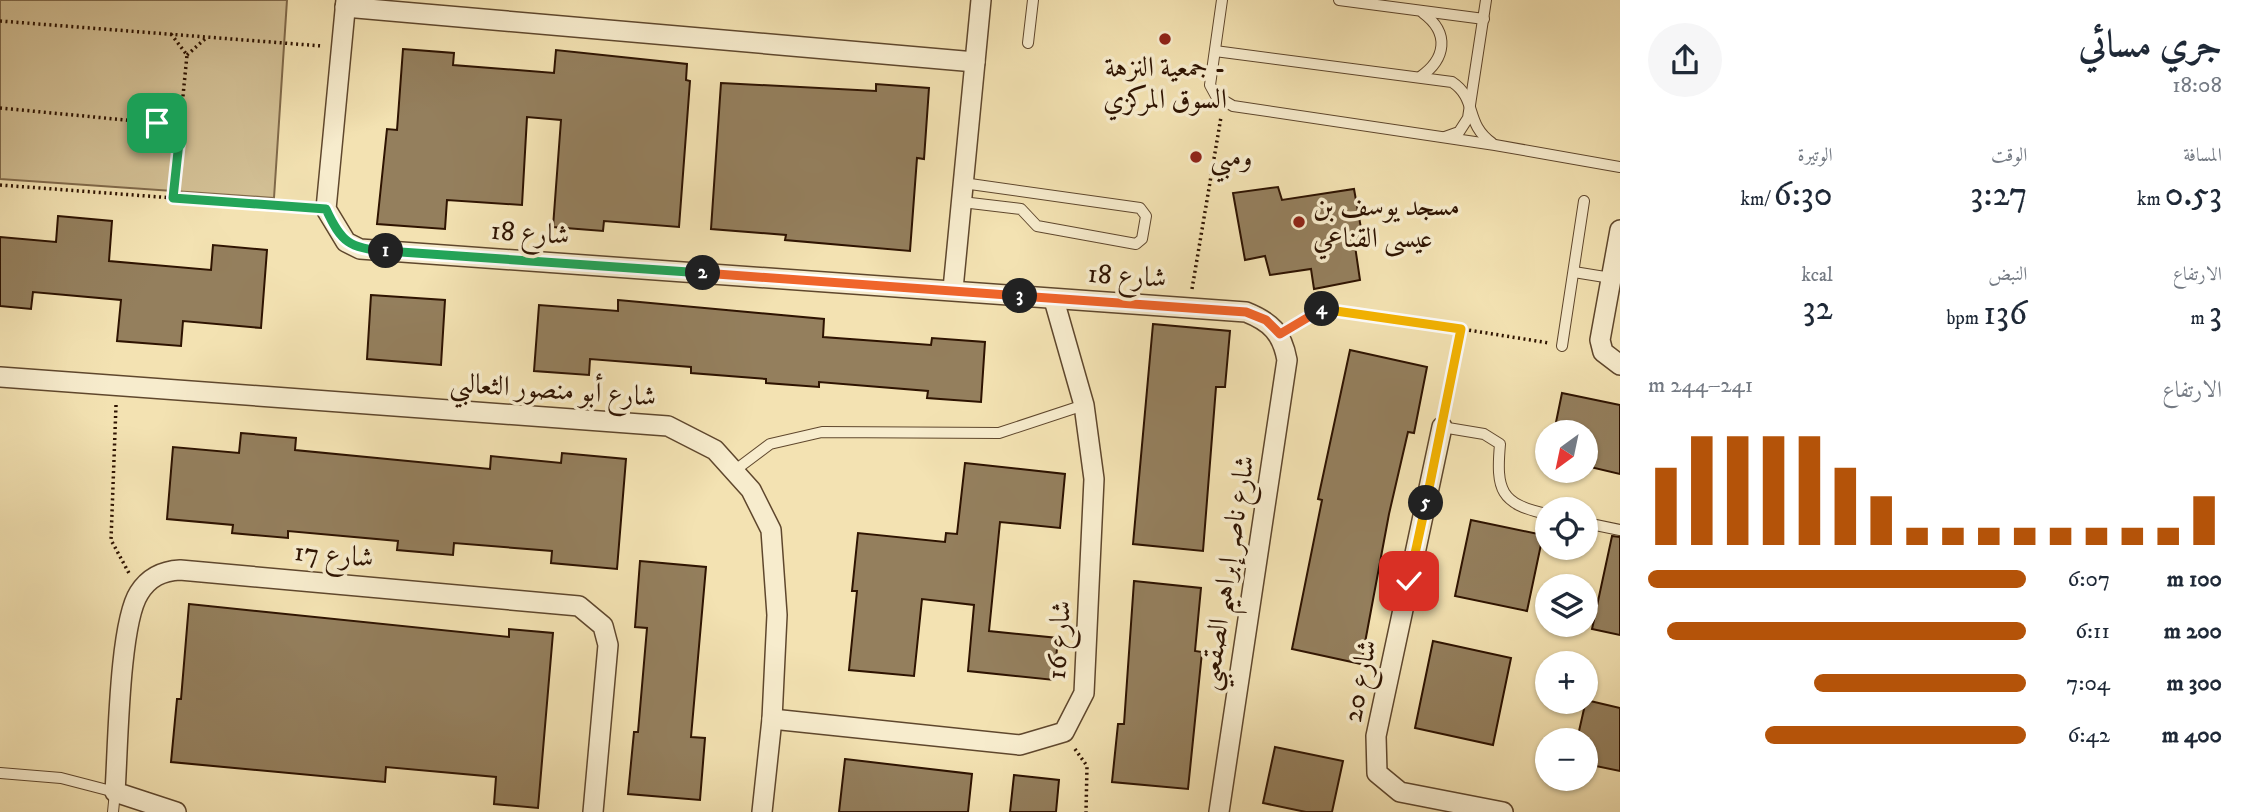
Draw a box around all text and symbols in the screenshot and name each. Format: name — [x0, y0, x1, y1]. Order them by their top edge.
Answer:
text: جري مسائي — [2078, 21, 2222, 69]
button: share — [1648, 23, 1722, 97]
marker: جمعية النزهة - السوق المركزي — [1157, 31, 1173, 47]
place label: جمعية النزهة - السوق المركزي — [1103, 50, 1227, 121]
text: 18:08 — [2172, 71, 2222, 100]
pin — [127, 93, 187, 153]
icon: arrive — [138, 104, 176, 142]
place label: ومبي — [1210, 140, 1252, 183]
text: الوتيرة — [1798, 144, 1833, 167]
text: الوقت — [1991, 144, 2027, 167]
text: المسافة — [2183, 144, 2222, 167]
marker: ومبي — [1188, 149, 1204, 165]
text: 6:30 — [1773, 173, 1833, 217]
text: 3:27 — [1970, 173, 2027, 217]
text: 0.53 — [2165, 173, 2222, 217]
text: /km — [1740, 188, 1773, 211]
text: km — [2137, 188, 2165, 211]
place label: مسجد يوسف بن عيسى القناعي — [1313, 189, 1460, 260]
street label: شارع 18 — [489, 213, 571, 258]
marker: مسجد يوسف بن عيسى القناعي — [1291, 214, 1307, 230]
pin: 1 — [368, 233, 404, 268]
text: 1 — [382, 239, 389, 262]
pin: 2 — [686, 256, 720, 290]
street label: شارع 18 — [1086, 256, 1168, 301]
text: 2 — [698, 261, 707, 284]
text: النبض — [1988, 263, 2027, 286]
text: الارتفاع — [2173, 263, 2222, 286]
text: kcal — [1801, 264, 1833, 287]
pin: 3 — [1002, 278, 1038, 314]
text: 3 — [1016, 284, 1023, 307]
text: 32 — [1802, 287, 1833, 331]
pin: 4 — [1304, 292, 1340, 326]
text: 136 — [1983, 292, 2027, 336]
text: 3 — [2209, 292, 2222, 336]
text: 4 — [1316, 297, 1327, 320]
text: bpm — [1946, 307, 1983, 330]
text: m — [2191, 307, 2209, 330]
street label: شارع أبو منصور الثعالبي — [448, 362, 658, 423]
text: 241–244 m — [1648, 371, 1753, 400]
text: الارتفاع — [2162, 376, 2222, 405]
north arrow — [1535, 420, 1598, 483]
map controls — [1535, 420, 1598, 791]
street label: شارع ناصر إبراهيم الصقعبي — [1191, 453, 1272, 694]
pin: 5 — [1408, 486, 1444, 520]
text: 5 — [1421, 491, 1430, 514]
button: locate — [1535, 497, 1598, 560]
street label: شارع 17 — [292, 534, 375, 581]
pin — [1379, 551, 1439, 611]
icon: check — [1390, 562, 1428, 600]
text: 6:07 — [2068, 565, 2110, 594]
text: 100 m — [2167, 565, 2222, 594]
button: layers — [1535, 574, 1598, 637]
street label: شارع 16 — [1039, 599, 1084, 681]
text: 6:11 — [2075, 617, 2110, 646]
text: 200 m — [2164, 617, 2222, 646]
street label: شارع 20 — [1335, 637, 1390, 726]
button: + — [1535, 651, 1598, 714]
text: 7:04 — [2066, 669, 2110, 698]
text: 300 m — [2166, 669, 2222, 698]
text: 6:42 — [2067, 721, 2110, 750]
text: 400 m — [2162, 721, 2222, 750]
button: − — [1535, 728, 1598, 791]

